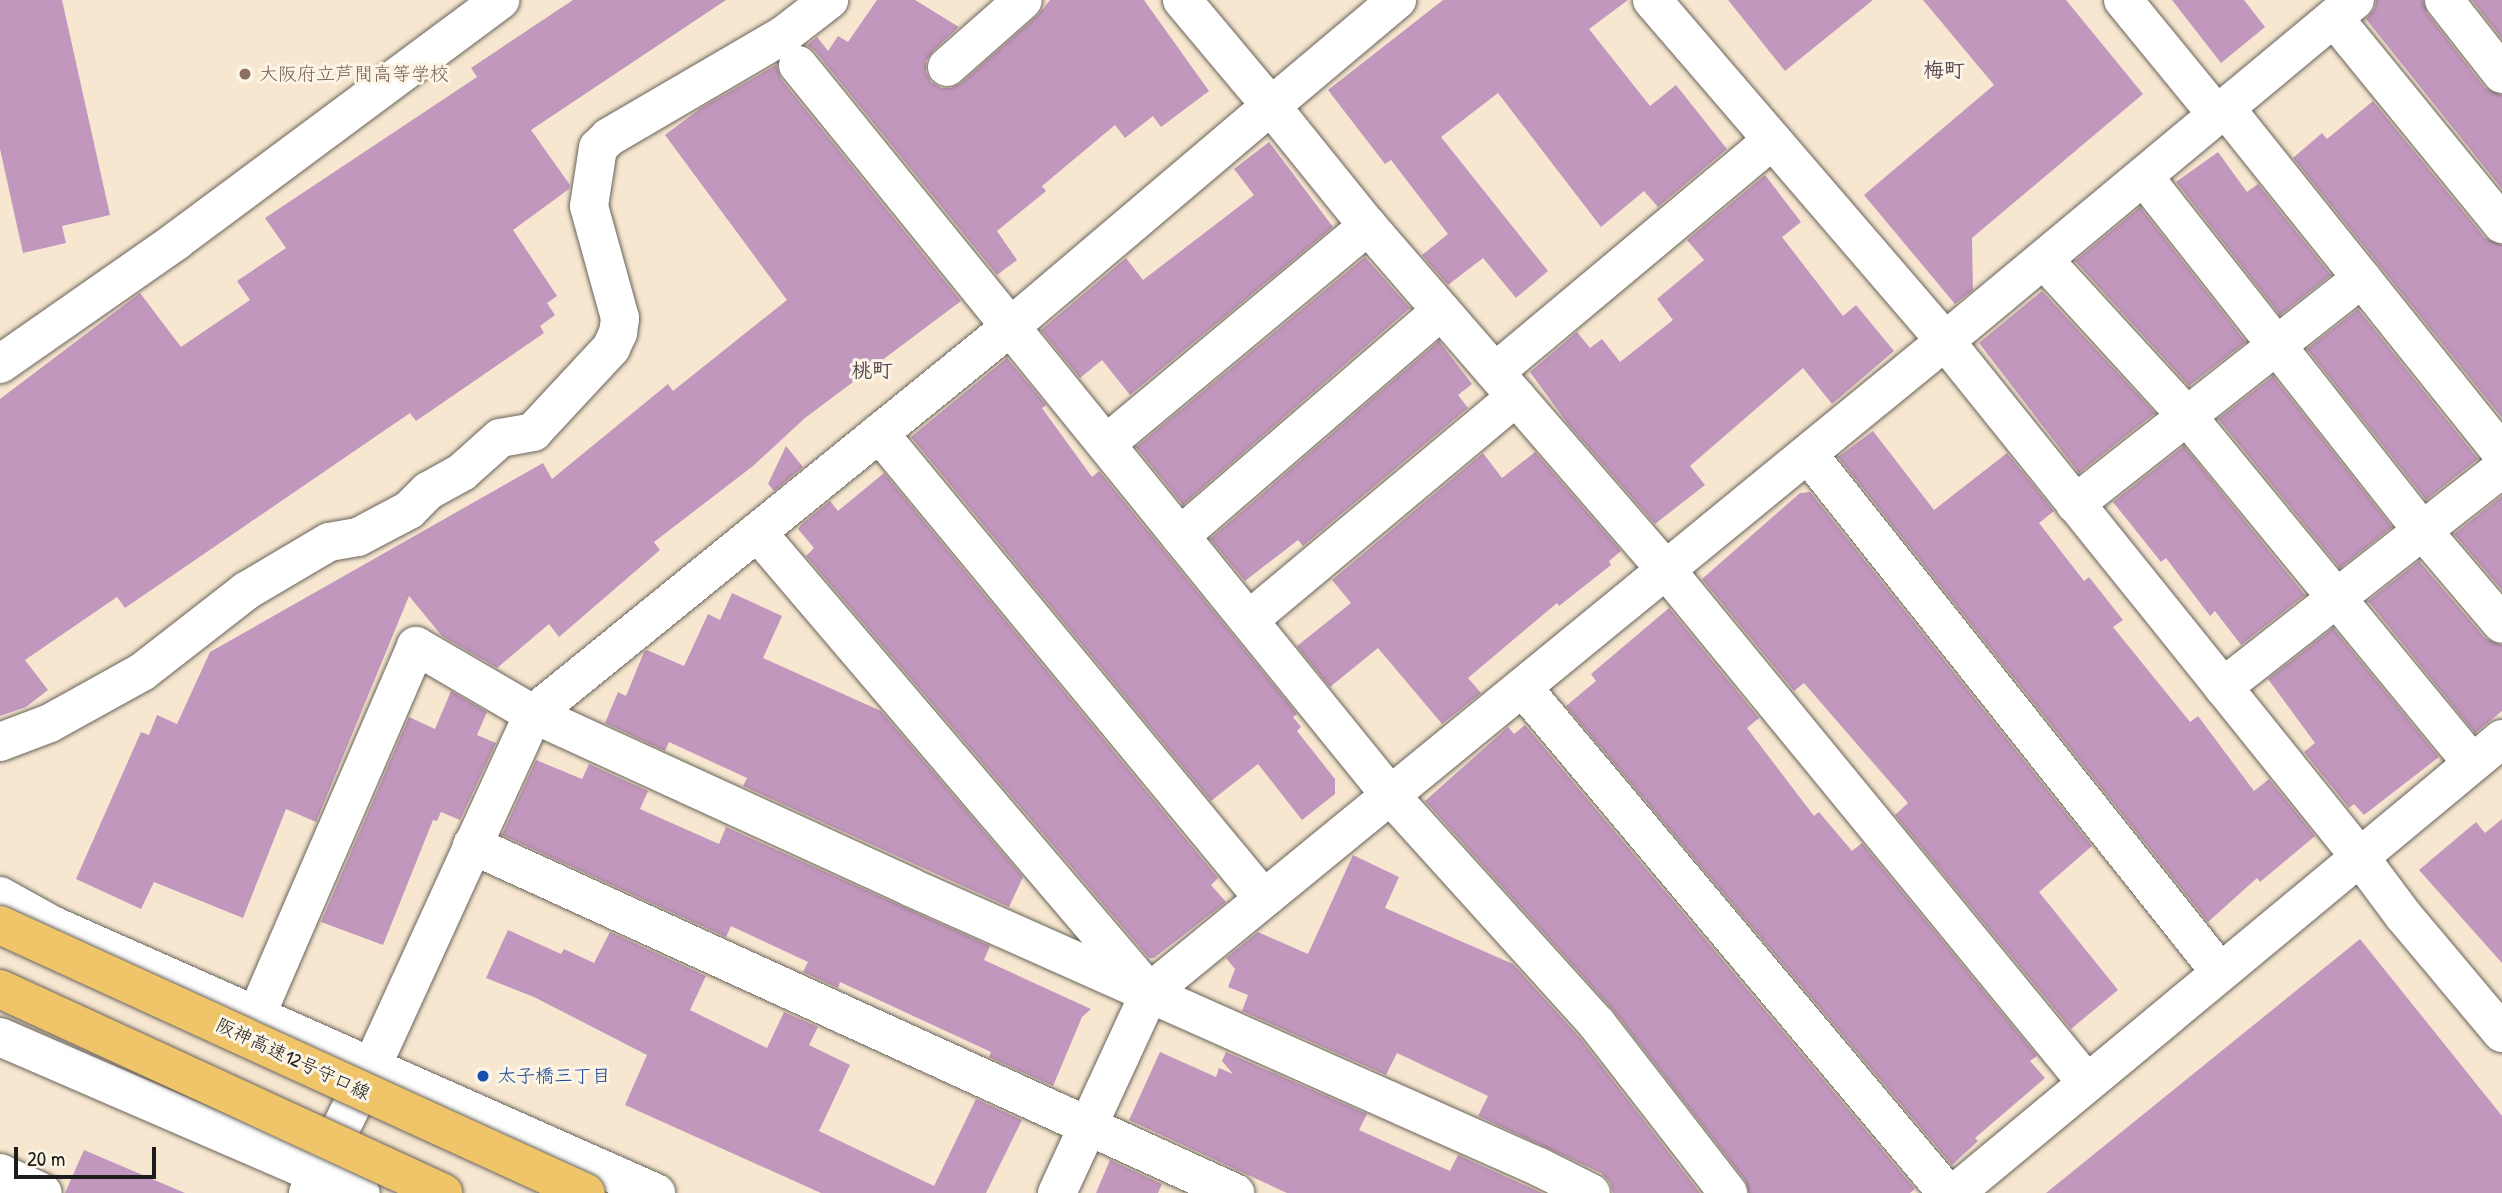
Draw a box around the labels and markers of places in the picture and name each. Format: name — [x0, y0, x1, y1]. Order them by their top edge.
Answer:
place label: 大阪府立芦間高等学校 — [259, 63, 449, 85]
marker: 大阪府立芦間高等学校 — [237, 66, 253, 82]
place label: 太子橋三丁目 — [497, 1065, 611, 1087]
marker: 太子橋三丁目 — [475, 1068, 491, 1084]

